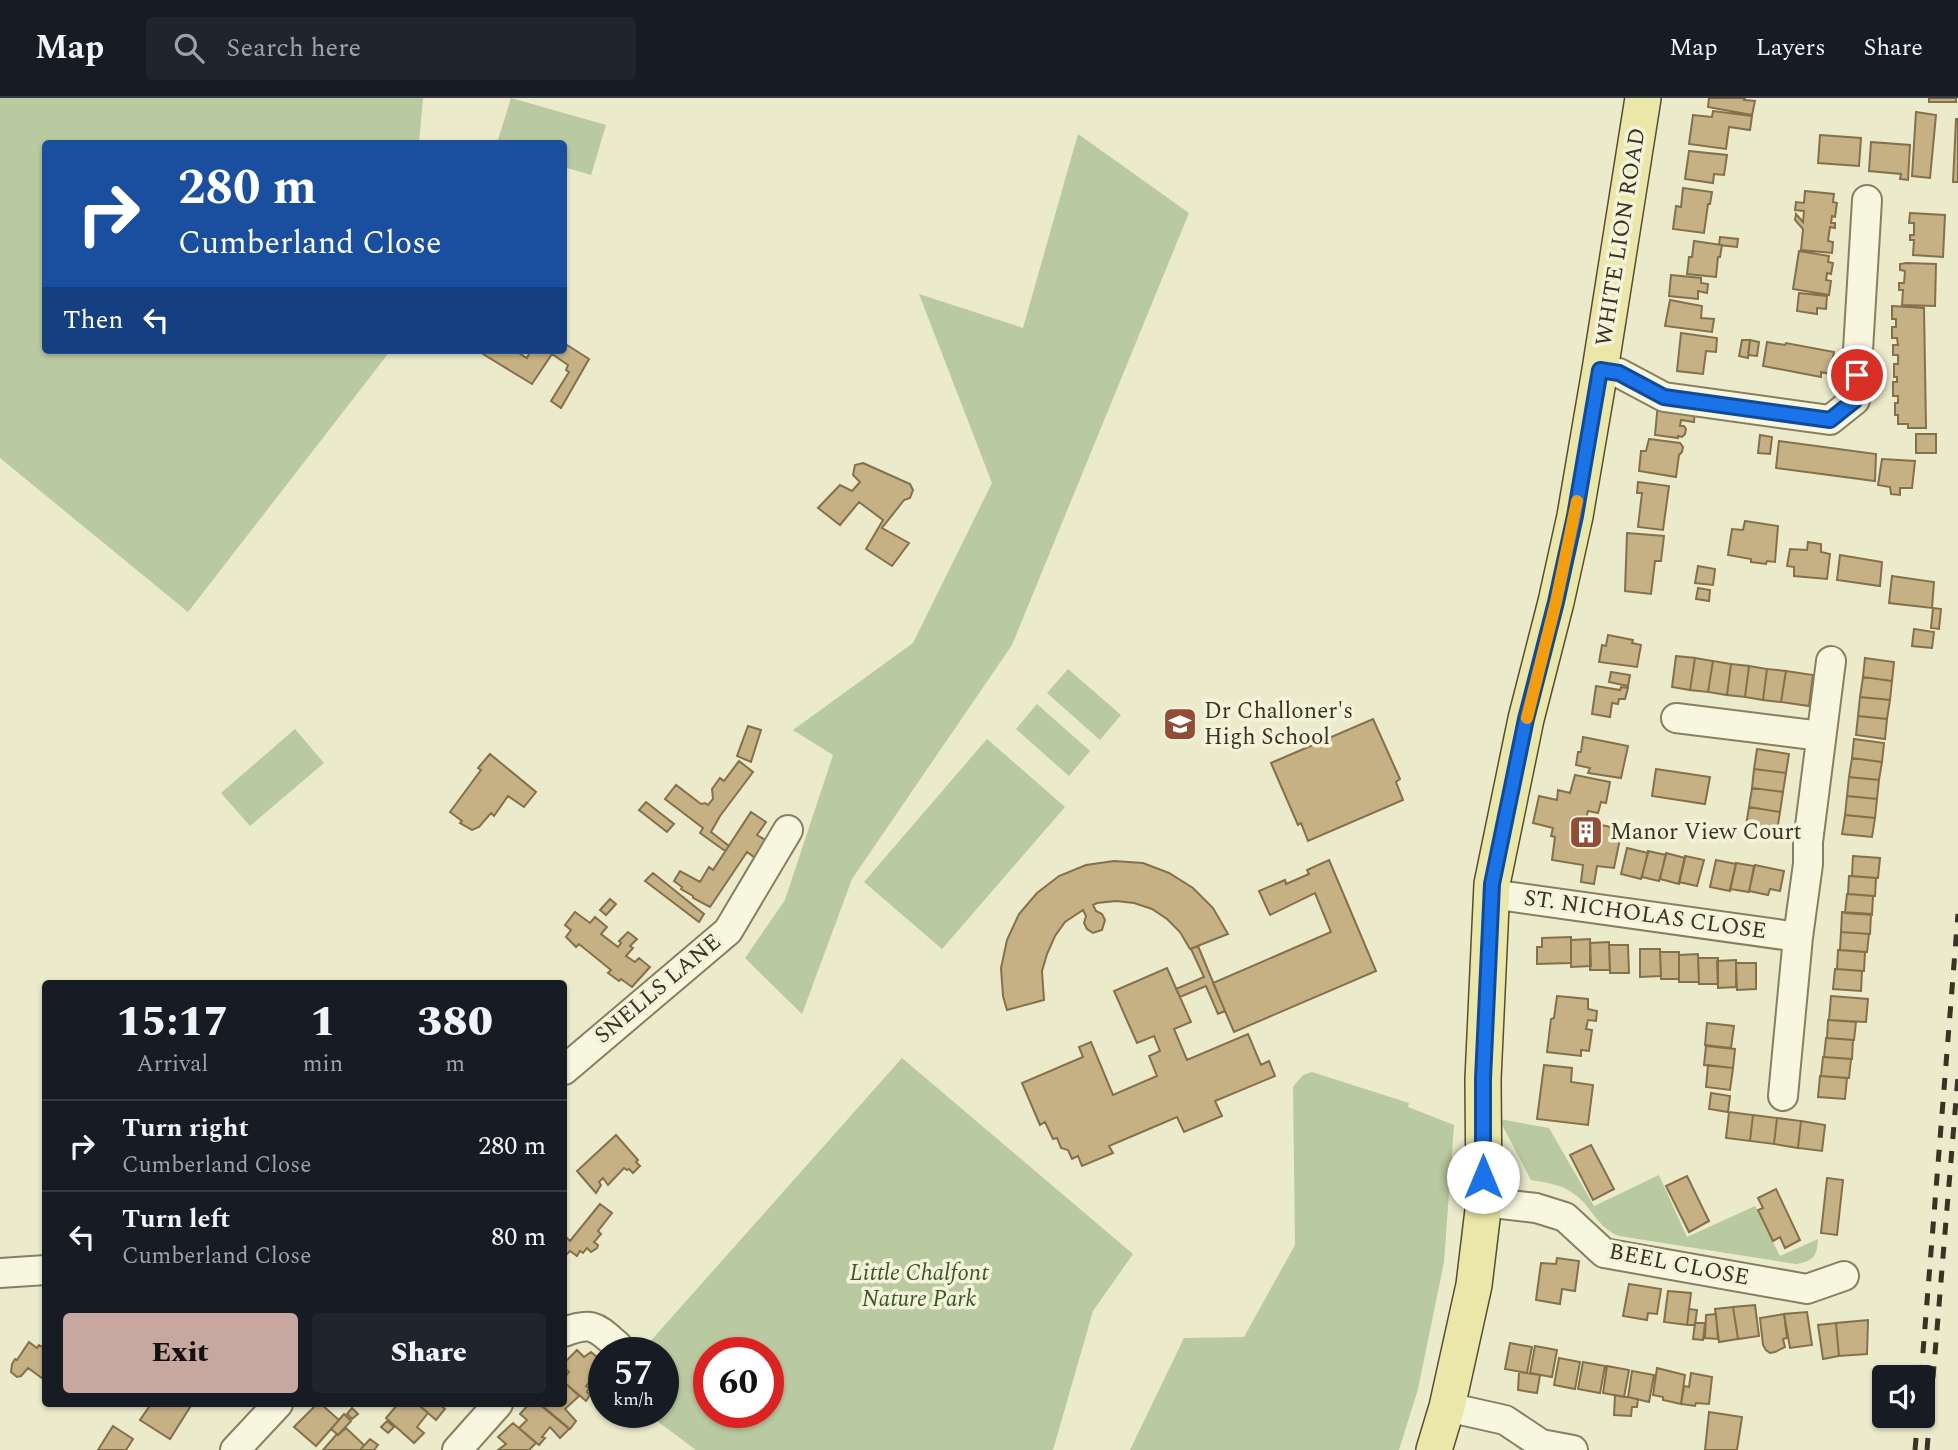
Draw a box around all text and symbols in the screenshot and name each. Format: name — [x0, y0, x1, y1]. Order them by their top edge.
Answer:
search box — [146, 17, 636, 80]
text: Map — [35, 23, 104, 73]
text: Search here — [226, 28, 361, 68]
icon: search — [170, 29, 208, 67]
text: Map — [1669, 30, 1718, 66]
text: Layers — [1756, 30, 1826, 66]
text: Share — [1864, 30, 1923, 66]
street label: WHITE LION ROAD — [1586, 125, 1656, 349]
text: 280 m — [178, 151, 317, 226]
icon: right — [63, 168, 154, 259]
text: Cumberland Close — [178, 219, 441, 268]
text: Then — [63, 300, 123, 340]
icon: left — [137, 301, 175, 339]
pin — [1827, 345, 1887, 405]
icon: arrive — [1838, 356, 1876, 394]
place label: Dr Challoner's High School — [1204, 694, 1353, 755]
school or university icon: Dr Challoner's High School — [1161, 705, 1199, 743]
building icon: Manor View Court — [1567, 813, 1605, 851]
place label: Manor View Court — [1610, 815, 1802, 850]
street label: ST. NICHOLAS CLOSE — [1521, 881, 1769, 949]
street label: SNELLS LANE — [587, 925, 729, 1053]
text: 15:17 — [116, 991, 229, 1054]
text: 1 — [310, 991, 336, 1054]
text: 380 — [417, 991, 493, 1054]
text: Arrival — [137, 1047, 208, 1082]
text: min — [303, 1047, 343, 1082]
text: m — [445, 1047, 465, 1082]
text: Turn right — [122, 1108, 249, 1148]
text: 280 m — [478, 1126, 546, 1166]
icon: right — [63, 1127, 101, 1165]
position arrow — [1446, 1140, 1520, 1214]
text: Cumberland Close — [122, 1148, 311, 1183]
text: Turn left — [122, 1199, 230, 1239]
text: 80 m — [491, 1217, 546, 1257]
icon: left — [63, 1218, 101, 1256]
street label: BEEL CLOSE — [1606, 1234, 1752, 1296]
text: Cumberland Close — [122, 1239, 311, 1274]
park label: Little Chalfont Nature Park — [850, 1256, 989, 1317]
button: Exit — [63, 1313, 298, 1393]
button: Share — [312, 1313, 546, 1393]
speed limit sign: 60 — [693, 1337, 784, 1428]
text: 57 — [614, 1347, 653, 1400]
map controls — [1872, 1365, 1935, 1428]
button: sound — [1872, 1365, 1935, 1428]
text: km/h — [613, 1386, 654, 1413]

